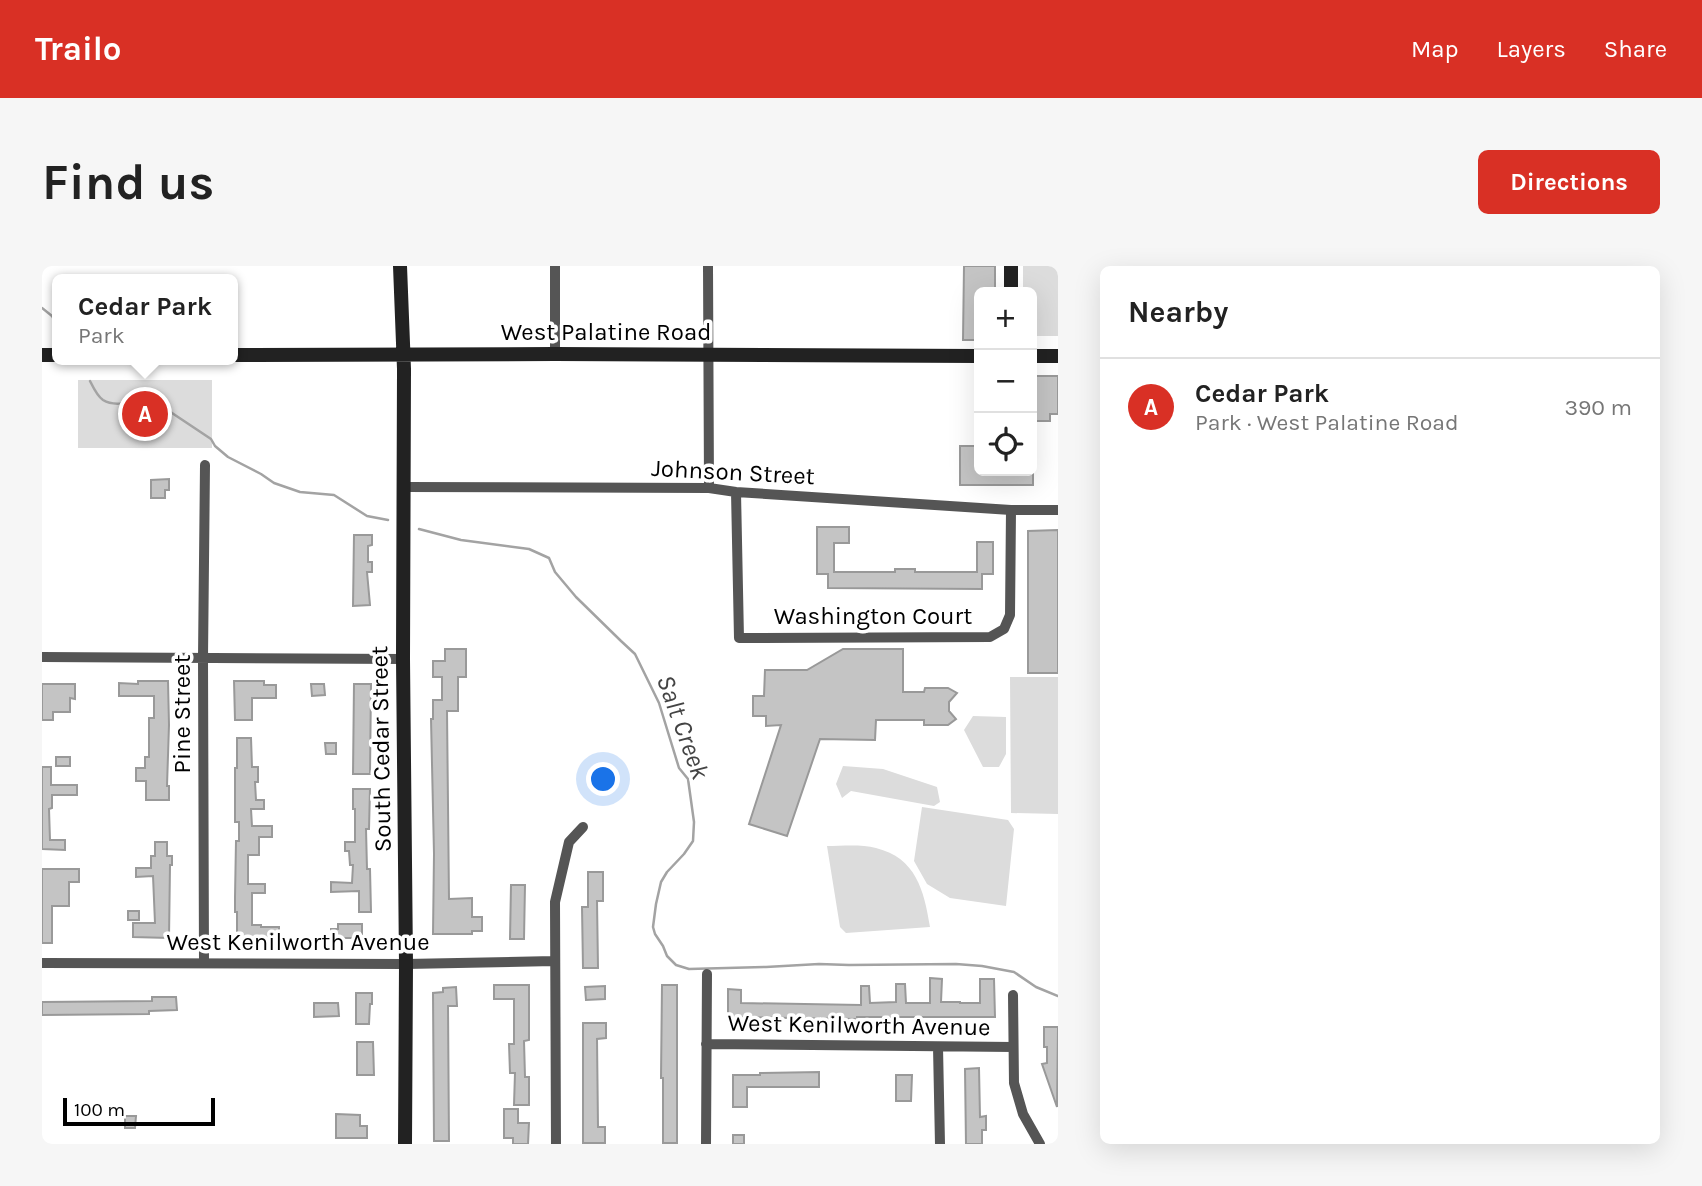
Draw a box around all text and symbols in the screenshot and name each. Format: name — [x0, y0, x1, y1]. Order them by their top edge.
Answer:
text: Trailo — [35, 30, 122, 68]
text: Map — [1411, 35, 1459, 63]
text: Layers — [1497, 35, 1566, 63]
text: Share — [1604, 35, 1667, 63]
button: Directions — [1478, 150, 1660, 214]
text: Find us — [42, 154, 214, 211]
popup — [52, 274, 238, 365]
map controls — [974, 287, 1037, 476]
button: + — [974, 287, 1037, 350]
text: Cedar Park — [78, 291, 212, 322]
text: Nearby — [1128, 294, 1228, 330]
street label: West Palatine Road — [501, 318, 711, 346]
text: Park — [78, 322, 125, 349]
button: − — [974, 350, 1037, 413]
text: Cedar Park — [1195, 378, 1329, 409]
pin: A — [122, 388, 168, 440]
text: A — [1144, 394, 1158, 421]
text: 390 m — [1564, 394, 1632, 421]
text: Park · West Palatine Road — [1195, 409, 1459, 436]
button: locate — [974, 413, 1037, 476]
street label: Johnson Street — [651, 454, 815, 490]
street label: Washington Court — [774, 602, 972, 630]
street label: South Cedar Street — [365, 646, 397, 852]
street label: Pine Street — [168, 655, 196, 773]
water label: Salt Creek — [650, 671, 716, 784]
your location — [586, 762, 620, 796]
street label: West Kenilworth Avenue — [167, 928, 429, 956]
street label: West Kenilworth Avenue — [727, 1009, 991, 1041]
scale bar — [63, 1095, 215, 1127]
text: 100 m — [74, 1099, 125, 1121]

